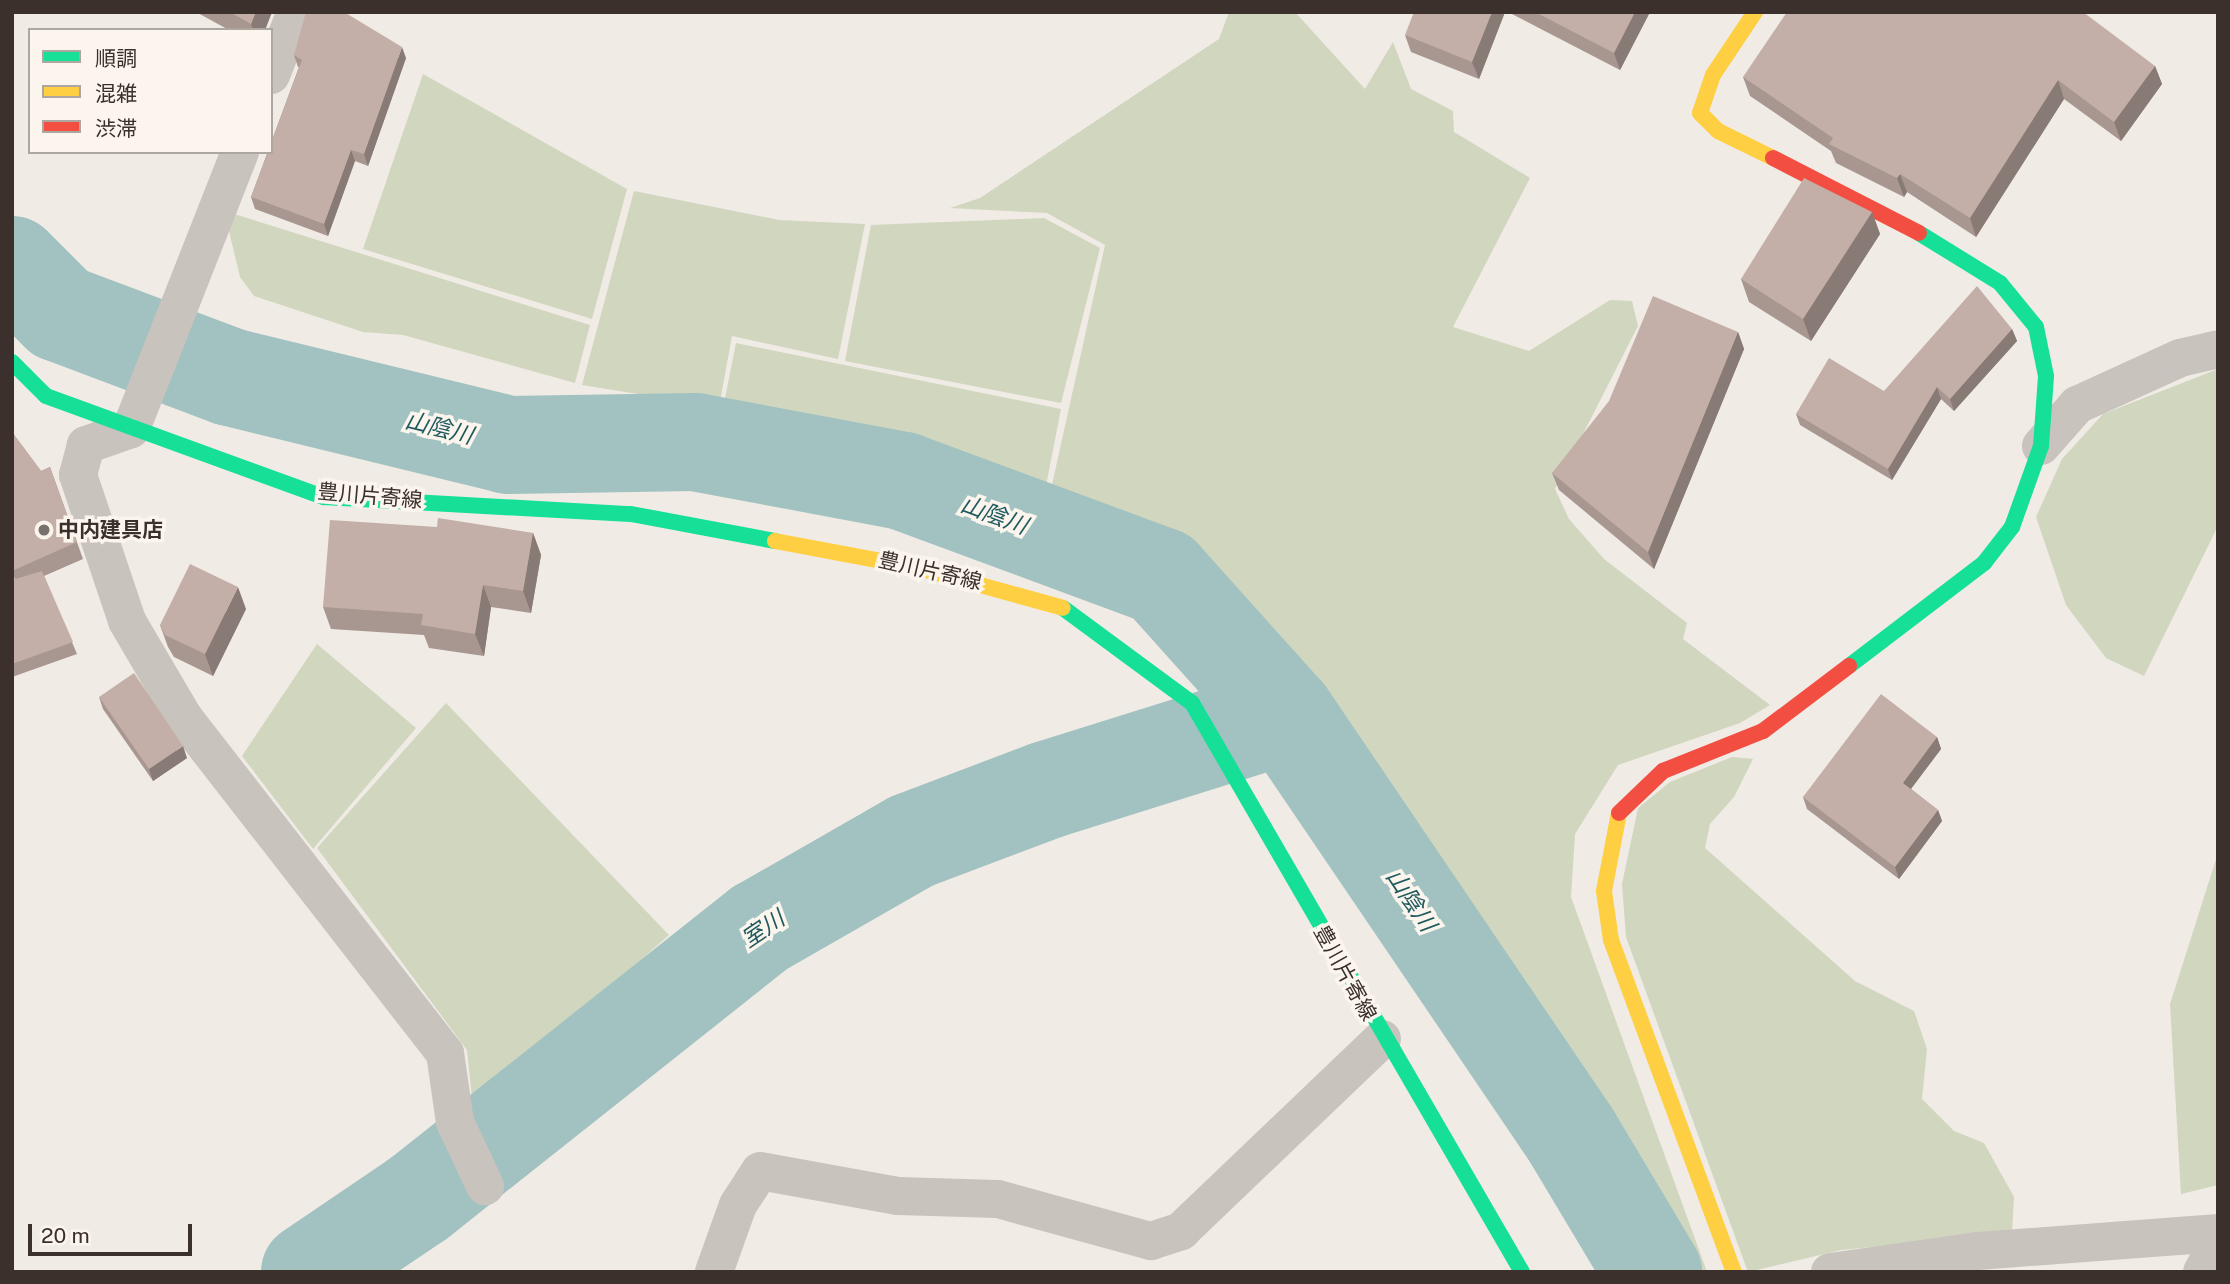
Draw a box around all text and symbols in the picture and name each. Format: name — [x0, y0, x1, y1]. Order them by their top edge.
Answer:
legend — [28, 28, 273, 154]
text: 順調 — [95, 46, 137, 71]
text: 混雑 — [95, 81, 137, 106]
text: 渋滞 — [95, 116, 137, 141]
water label: 山陰川 — [402, 406, 476, 450]
street label: 豊川片寄線 — [317, 479, 423, 513]
water label: 山陰川 — [957, 490, 1031, 540]
place label: 中内建具店 — [58, 517, 163, 543]
marker: 中内建具店 — [36, 522, 52, 538]
street label: 豊川片寄線 — [876, 547, 984, 595]
water label: 山陰川 — [1380, 864, 1442, 936]
water label: 室川 — [736, 905, 790, 953]
street label: 豊川片寄線 — [1309, 921, 1381, 1025]
scale bar — [32, 1210, 196, 1254]
text: 20 m — [41, 1223, 90, 1248]

